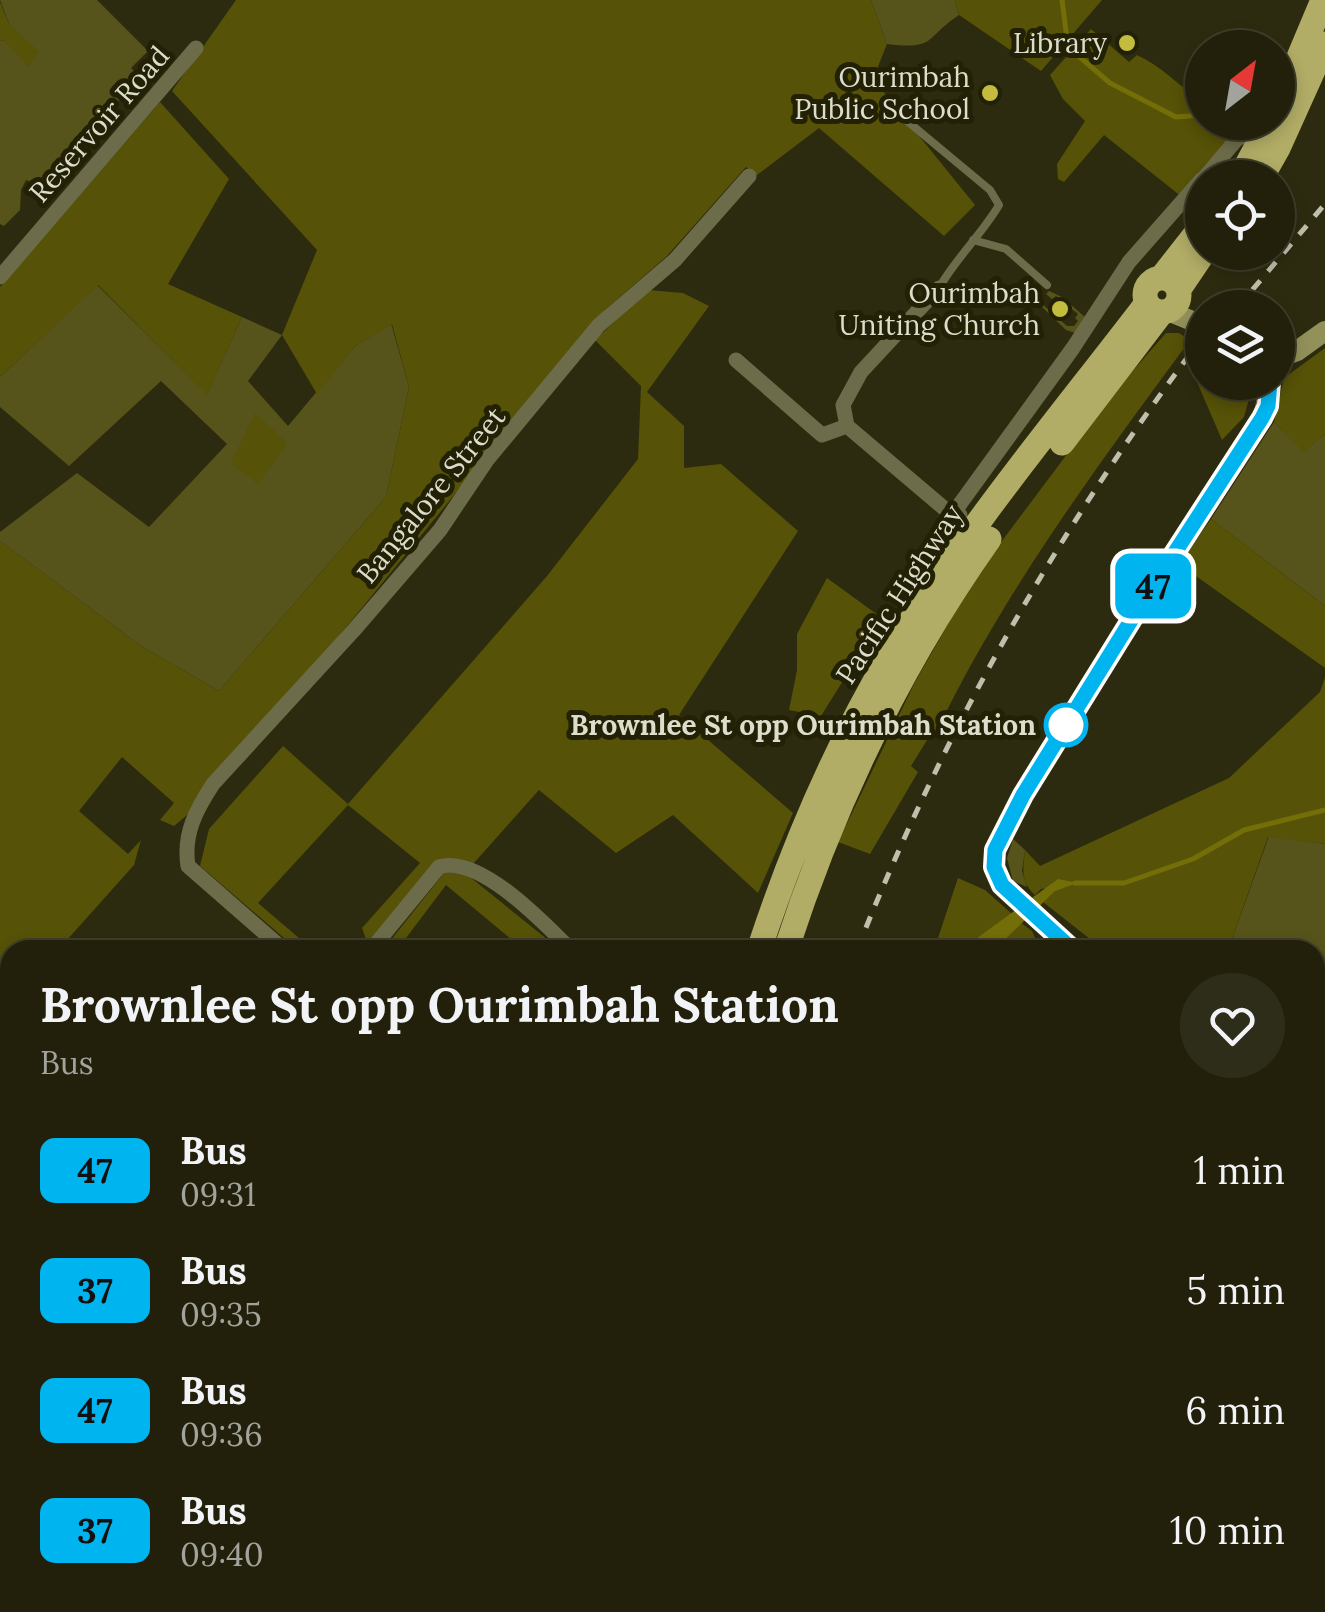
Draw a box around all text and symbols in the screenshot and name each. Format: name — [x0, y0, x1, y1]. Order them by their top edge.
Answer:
place label: Library — [1013, 25, 1107, 61]
north arrow — [1185, 30, 1295, 140]
map controls — [1185, 30, 1295, 400]
marker: Library — [1116, 32, 1138, 54]
street label: Reservoir Road — [21, 38, 177, 210]
place label: Ourimbah Public School — [794, 59, 970, 127]
marker: Ourimbah Public School — [979, 82, 1001, 104]
button: locate — [1185, 160, 1295, 270]
place label: Ourimbah Uniting Church — [838, 275, 1040, 343]
button: layers — [1185, 290, 1295, 400]
marker: Ourimbah Uniting Church — [1049, 298, 1071, 320]
street label: Bangalore Street — [349, 399, 513, 591]
street label: Pacific Highway — [828, 497, 971, 691]
line badge: 47 — [1108, 554, 1198, 618]
text: 47 — [1135, 564, 1171, 609]
marker: Brownlee St opp Ourimbah Station — [1045, 704, 1087, 746]
place label: Brownlee St opp Ourimbah Station — [570, 707, 1036, 743]
button: heart — [1180, 973, 1285, 1078]
text: Brownlee St opp Ourimbah Station — [40, 974, 839, 1035]
text: Bus — [40, 1042, 94, 1083]
text: Bus — [180, 1126, 247, 1174]
text: 1 min — [1193, 1146, 1285, 1194]
text: 47 — [77, 1148, 113, 1193]
text: 09:31 — [180, 1174, 256, 1215]
text: Bus — [180, 1246, 247, 1294]
text: 5 min — [1187, 1266, 1285, 1314]
text: 37 — [77, 1268, 113, 1313]
text: 09:35 — [180, 1294, 262, 1335]
text: Bus — [180, 1366, 247, 1414]
text: 6 min — [1185, 1386, 1285, 1434]
text: 47 — [77, 1388, 113, 1433]
text: 09:36 — [180, 1414, 263, 1455]
text: Bus — [180, 1486, 247, 1534]
text: 10 min — [1170, 1506, 1285, 1554]
text: 37 — [77, 1508, 113, 1553]
text: 09:40 — [180, 1534, 264, 1575]

